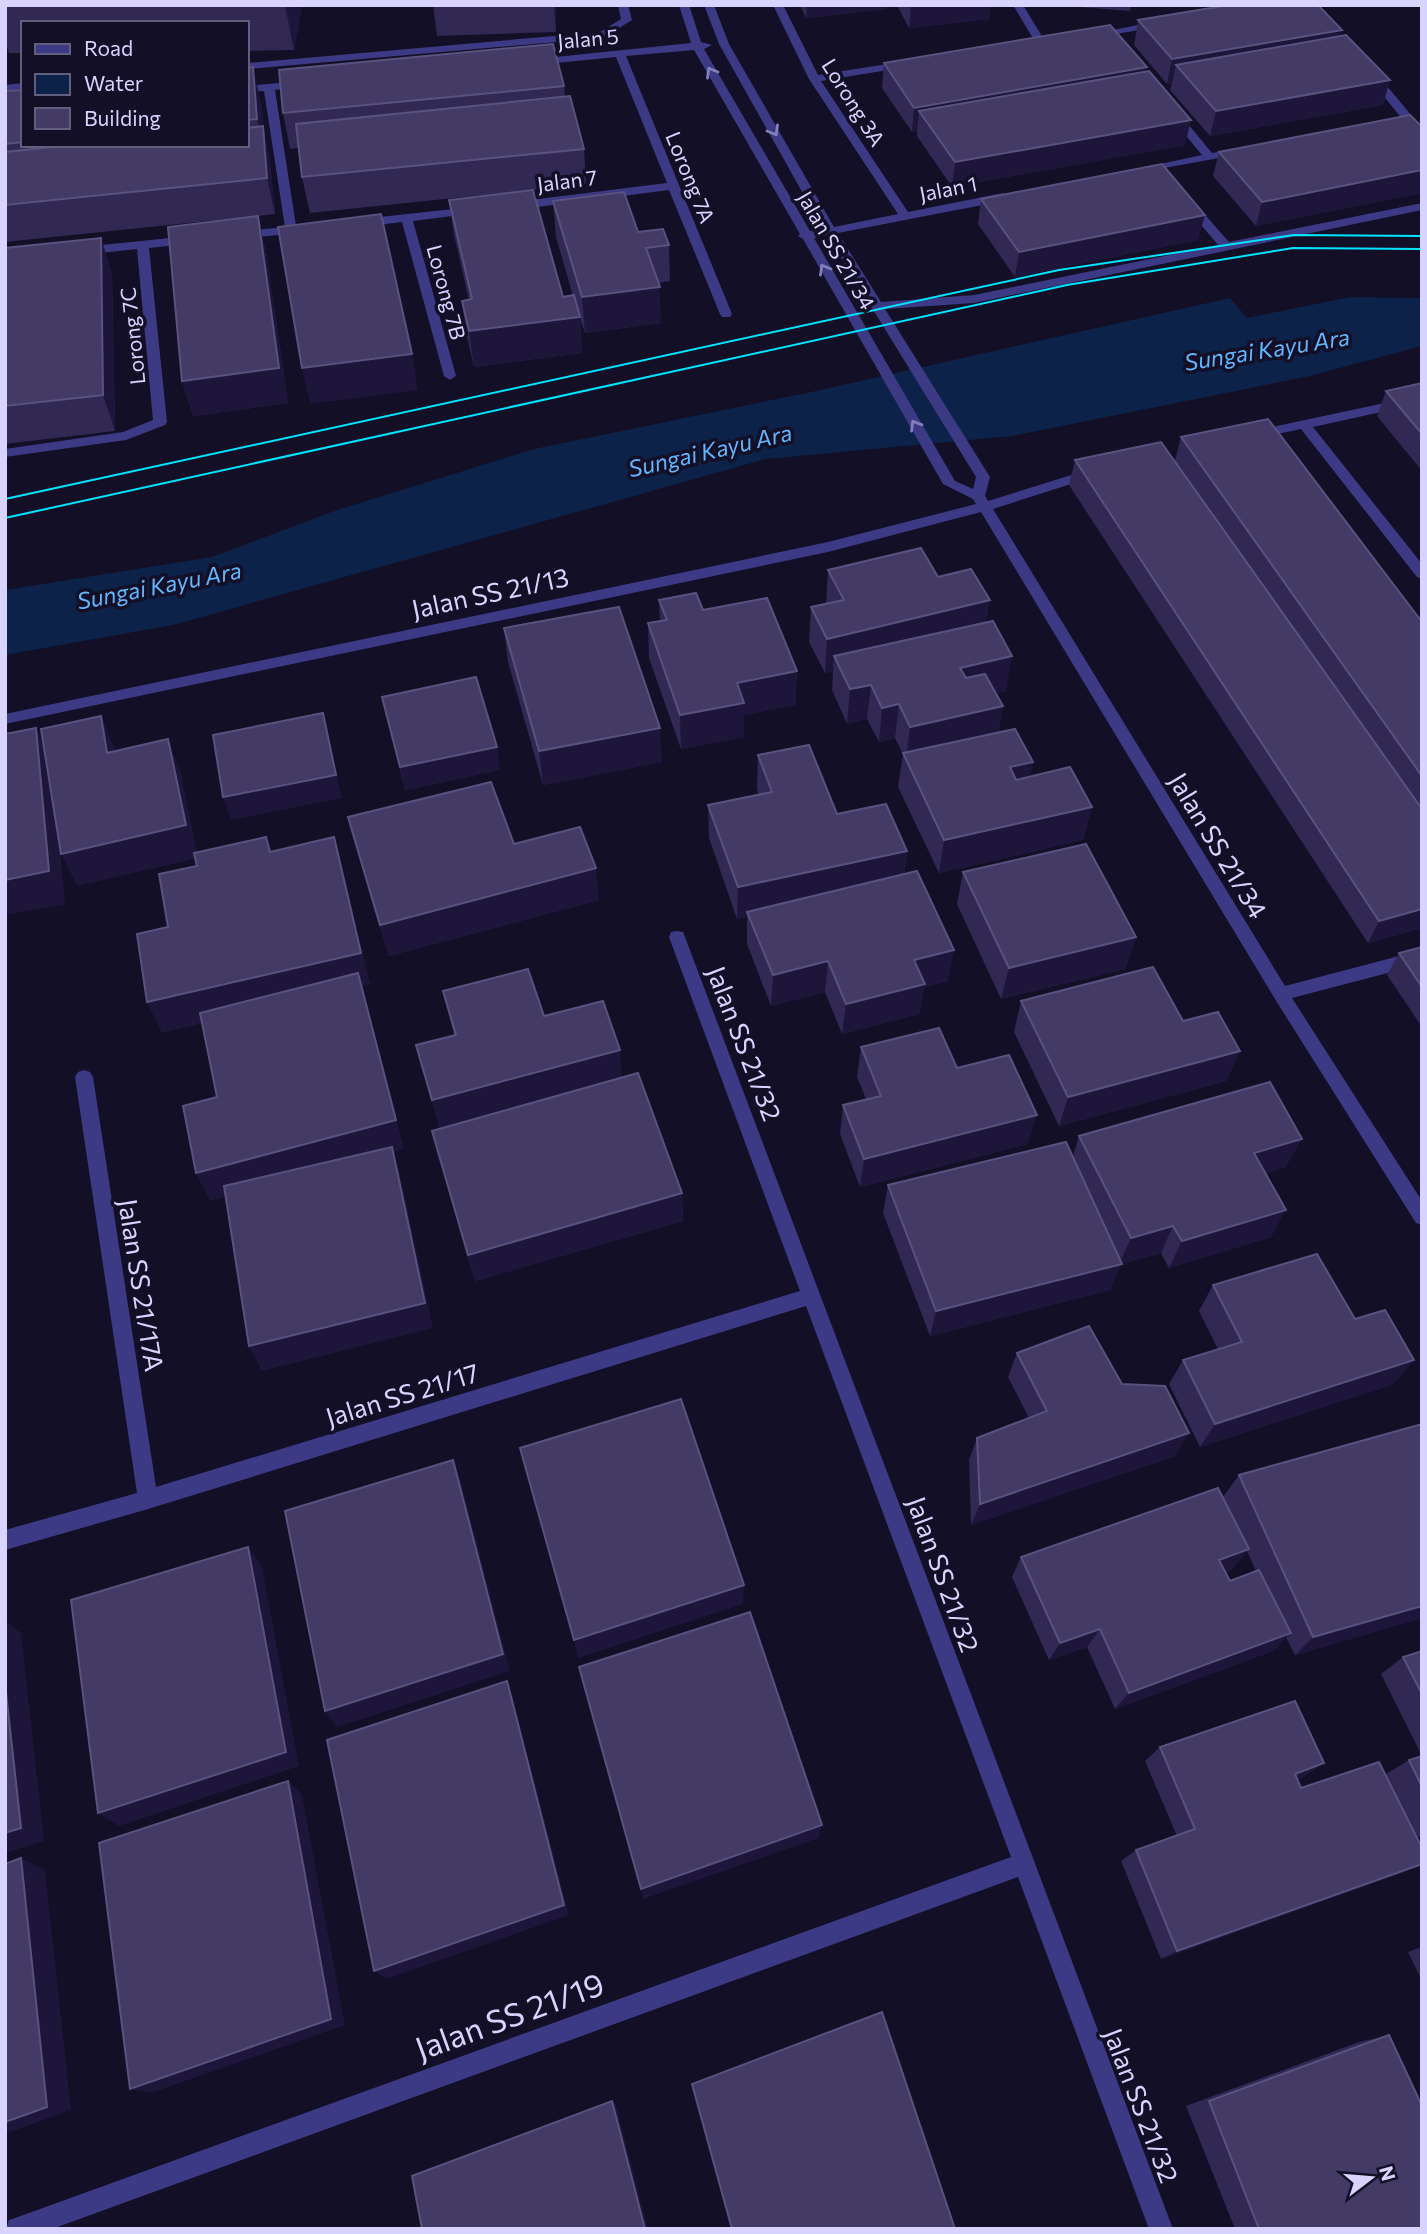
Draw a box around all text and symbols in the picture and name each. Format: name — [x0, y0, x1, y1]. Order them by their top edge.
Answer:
legend — [21, 21, 248, 147]
street label: Jalan 5 — [556, 23, 620, 53]
text: Road — [84, 35, 133, 60]
street label: Lorong 3A — [817, 54, 891, 150]
one-way arrow — [706, 66, 719, 79]
text: Water — [84, 70, 143, 95]
text: Building — [84, 105, 161, 130]
one-way arrow — [766, 124, 779, 136]
street label: Lorong 7A — [661, 128, 721, 226]
street label: Jalan 7 — [535, 164, 599, 196]
street label: Jalan 1 — [917, 170, 979, 206]
street label: Jalan SS 21/34 — [793, 186, 881, 314]
street label: Lorong 7B — [422, 242, 472, 342]
one-way arrow — [819, 264, 832, 277]
street label: Lorong 7C — [114, 286, 150, 386]
water label: Sungai Kayu Ara — [1182, 322, 1352, 376]
water label: Sungai Kayu Ara — [625, 418, 795, 482]
one-way arrow — [910, 420, 923, 432]
water label: Sungai Kayu Ara — [74, 555, 244, 615]
street label: Jalan SS 21/13 — [409, 560, 571, 624]
street label: Jalan SS 21/34 — [1163, 767, 1275, 923]
street label: Jalan SS 21/32 — [701, 961, 789, 1125]
street label: Jalan SS 21/17A — [113, 1196, 171, 1374]
street label: Jalan SS 21/17 — [322, 1356, 482, 1432]
street label: Jalan SS 21/32 — [902, 1492, 986, 1656]
street label: Jalan SS 21/19 — [409, 1962, 609, 2068]
street label: Jalan SS 21/32 — [1098, 2023, 1186, 2187]
north arrow — [1336, 2143, 1406, 2213]
text: N — [1375, 2163, 1401, 2183]

